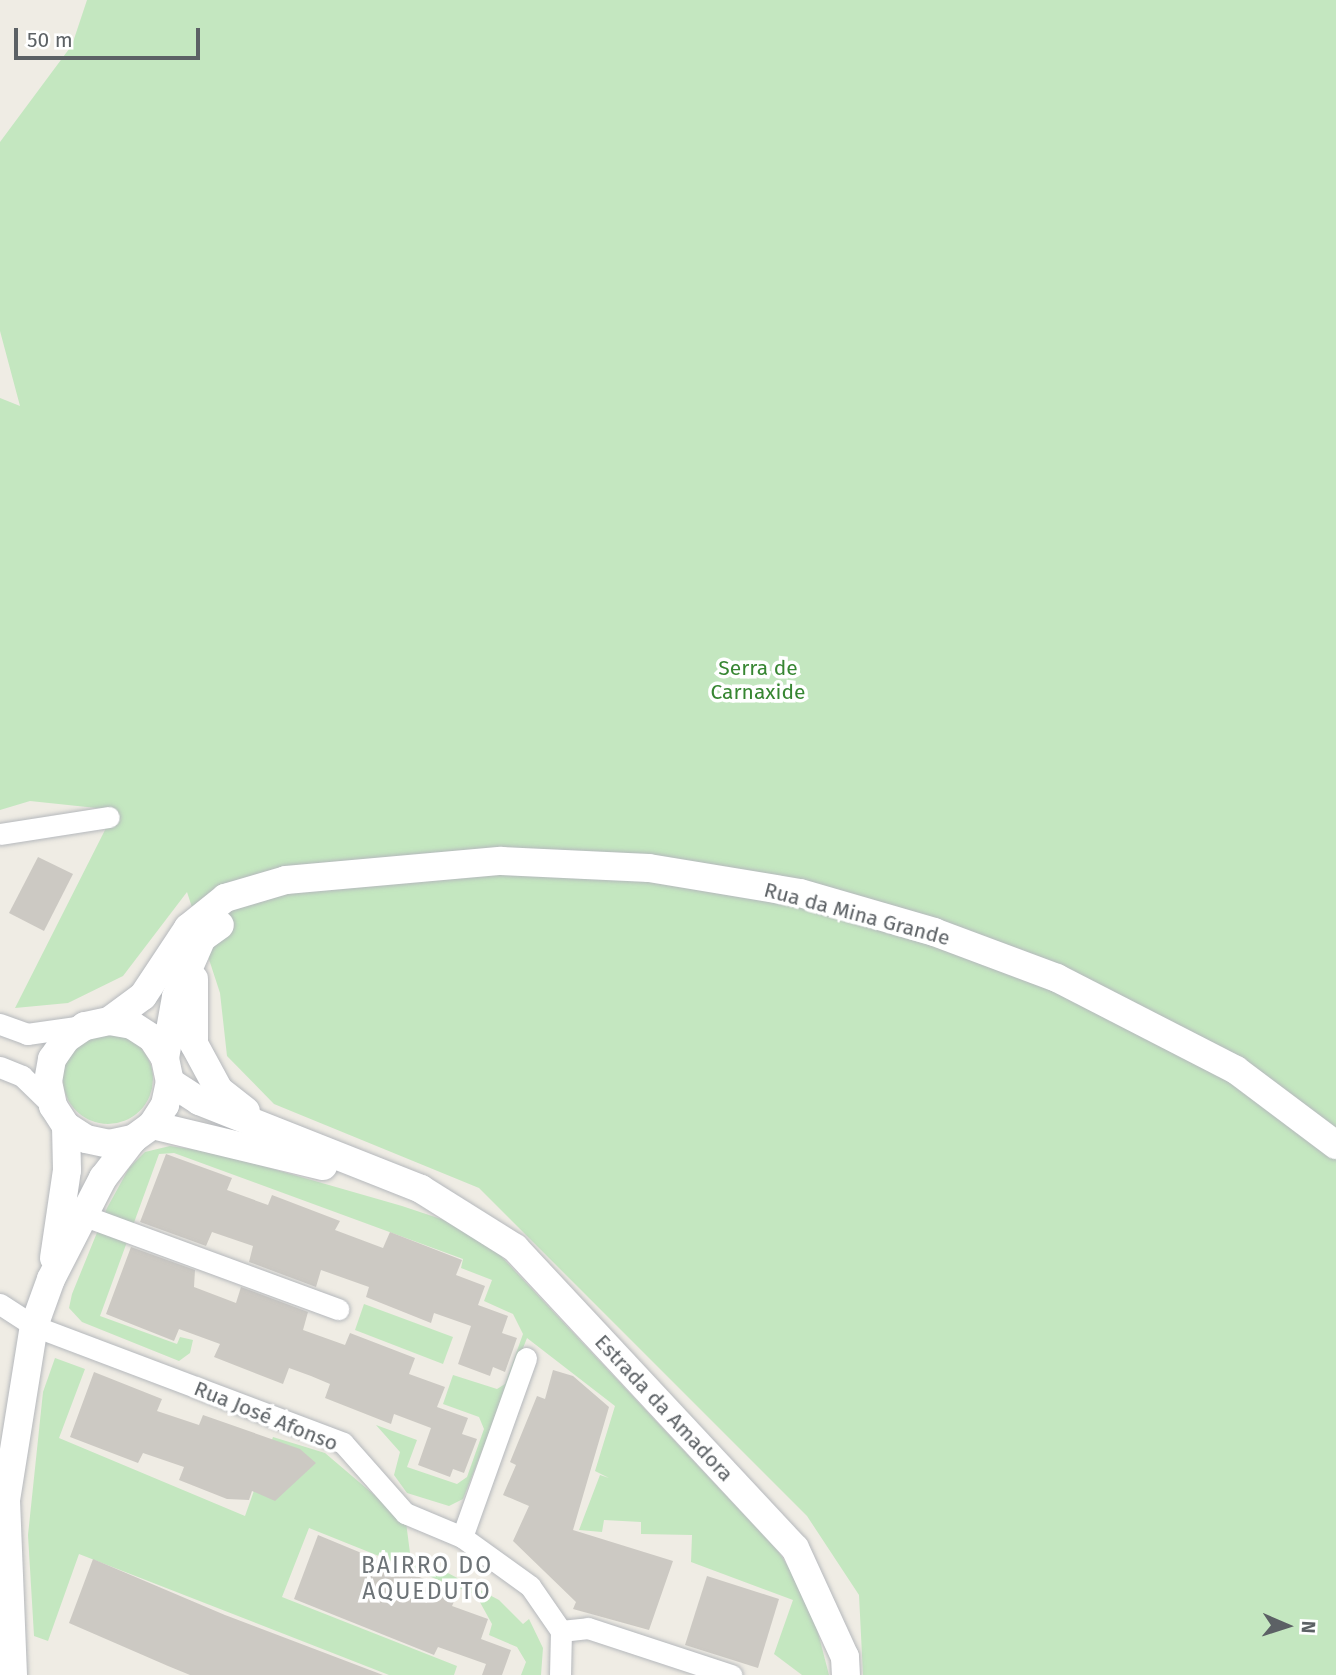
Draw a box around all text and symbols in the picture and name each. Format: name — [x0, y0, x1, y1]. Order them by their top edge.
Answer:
scale bar — [18, 14, 203, 58]
text: 50 m — [27, 27, 73, 53]
park label: Serra de Carnaxide — [711, 655, 805, 705]
street label: Rua da Mina Grande — [761, 877, 953, 951]
street label: Estrada da Amadora — [589, 1329, 739, 1487]
street label: Rua José Afonso — [190, 1376, 342, 1456]
district label: BAIRRO DO AQUEDUTO — [362, 1551, 492, 1605]
north arrow — [1252, 1591, 1322, 1661]
text: N — [1297, 1620, 1320, 1634]

